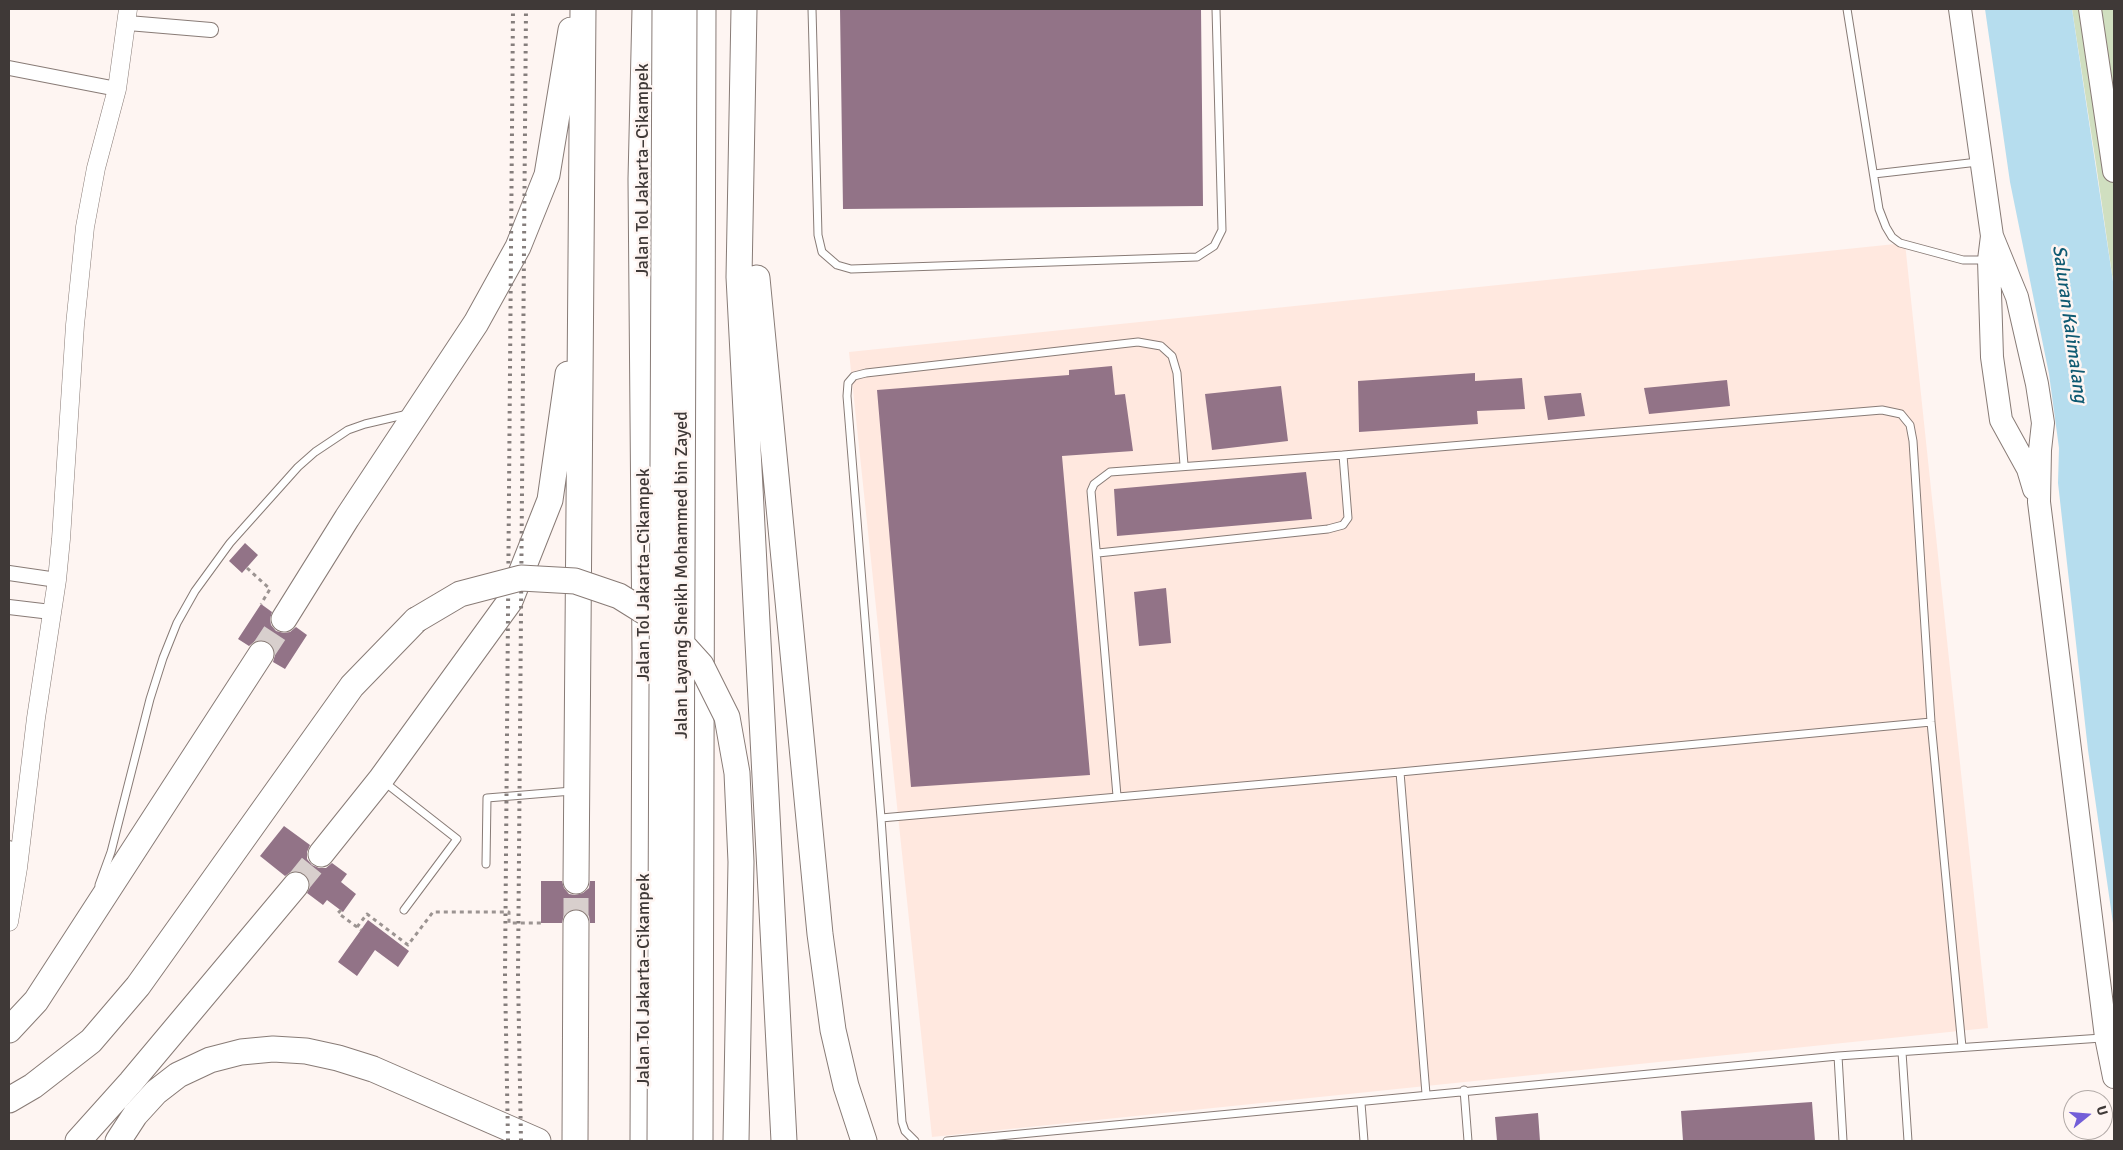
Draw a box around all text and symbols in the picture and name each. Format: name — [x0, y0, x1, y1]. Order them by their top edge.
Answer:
street label: Jalan Tol Jakarta–Cikampek — [632, 63, 654, 277]
water label: Saluran Kalimalang — [2047, 244, 2091, 404]
street label: Jalan Layang Sheikh Mohammed bin Zayed — [671, 411, 693, 739]
street label: Jalan Tol Jakarta–Cikampek — [633, 468, 655, 682]
street label: Jalan Tol Jakarta–Cikampek — [633, 873, 655, 1087]
north arrow — [2063, 1090, 2113, 1140]
text: U — [2092, 1104, 2111, 1118]

